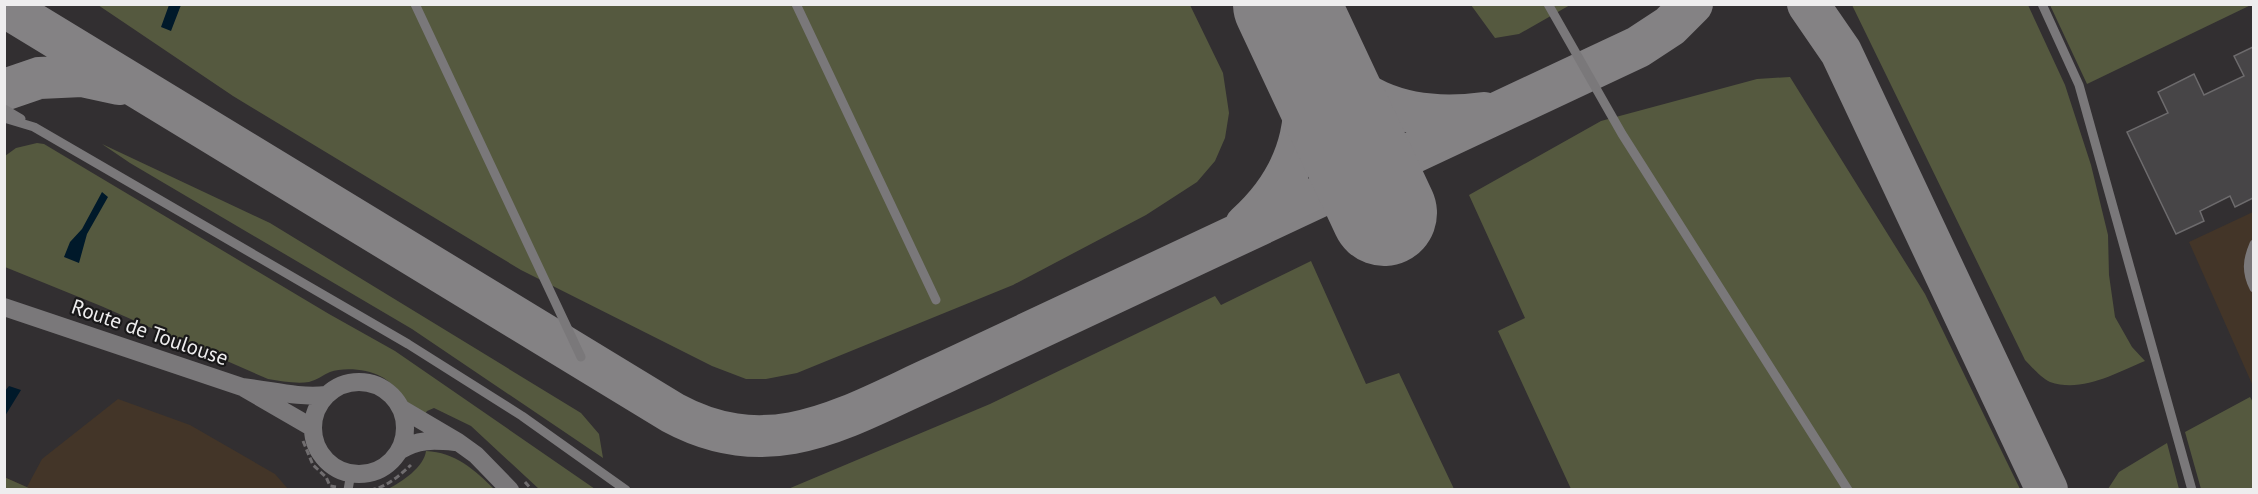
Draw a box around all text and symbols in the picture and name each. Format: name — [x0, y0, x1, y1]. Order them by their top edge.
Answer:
street label: Route de Toulouse — [68, 293, 232, 371]

